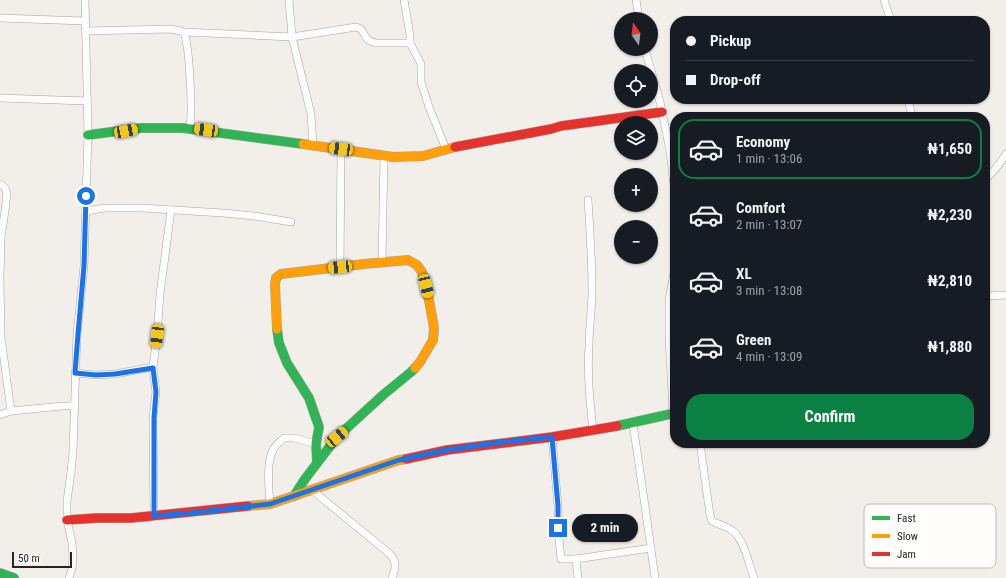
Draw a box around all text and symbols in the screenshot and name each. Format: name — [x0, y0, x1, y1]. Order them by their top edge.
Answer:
north arrow — [614, 12, 658, 56]
map controls — [614, 12, 658, 264]
text: Pickup — [710, 32, 751, 50]
button: locate — [614, 64, 658, 108]
text: Drop-off — [710, 71, 761, 89]
button: layers — [614, 116, 658, 160]
car — [193, 122, 219, 138]
car — [113, 123, 139, 139]
icon: car — [688, 131, 724, 167]
text: Economy — [736, 133, 790, 151]
text: ₦1,650 — [927, 140, 972, 158]
car — [328, 141, 354, 157]
text: 1 min · 13:06 — [736, 151, 802, 166]
button: + — [614, 168, 658, 212]
route start — [77, 187, 95, 205]
icon: car — [688, 197, 724, 233]
text: Comfort — [736, 199, 785, 217]
text: ₦2,230 — [927, 206, 972, 224]
text: 2 min · 13:07 — [736, 217, 802, 232]
button: − — [614, 220, 658, 264]
car — [327, 260, 353, 274]
icon: car — [688, 263, 724, 299]
text: XL — [736, 265, 752, 283]
text: ₦2,810 — [927, 272, 972, 290]
car — [417, 273, 435, 299]
text: 3 min · 13:08 — [736, 283, 802, 298]
car — [150, 323, 164, 349]
icon: car — [688, 329, 724, 365]
text: Green — [736, 331, 771, 349]
text: ₦1,880 — [927, 338, 972, 356]
text: 4 min · 13:09 — [736, 349, 802, 364]
button: Confirm — [686, 394, 974, 440]
car — [324, 425, 350, 449]
legend — [864, 504, 996, 568]
text: Fast — [897, 512, 916, 525]
callout: 2 min — [572, 514, 638, 542]
route end — [549, 519, 567, 537]
text: 2 min — [591, 520, 619, 535]
text: Slow — [897, 530, 918, 543]
text: Jam — [897, 548, 916, 561]
scale bar — [12, 550, 72, 569]
text: 50 m — [18, 552, 40, 565]

